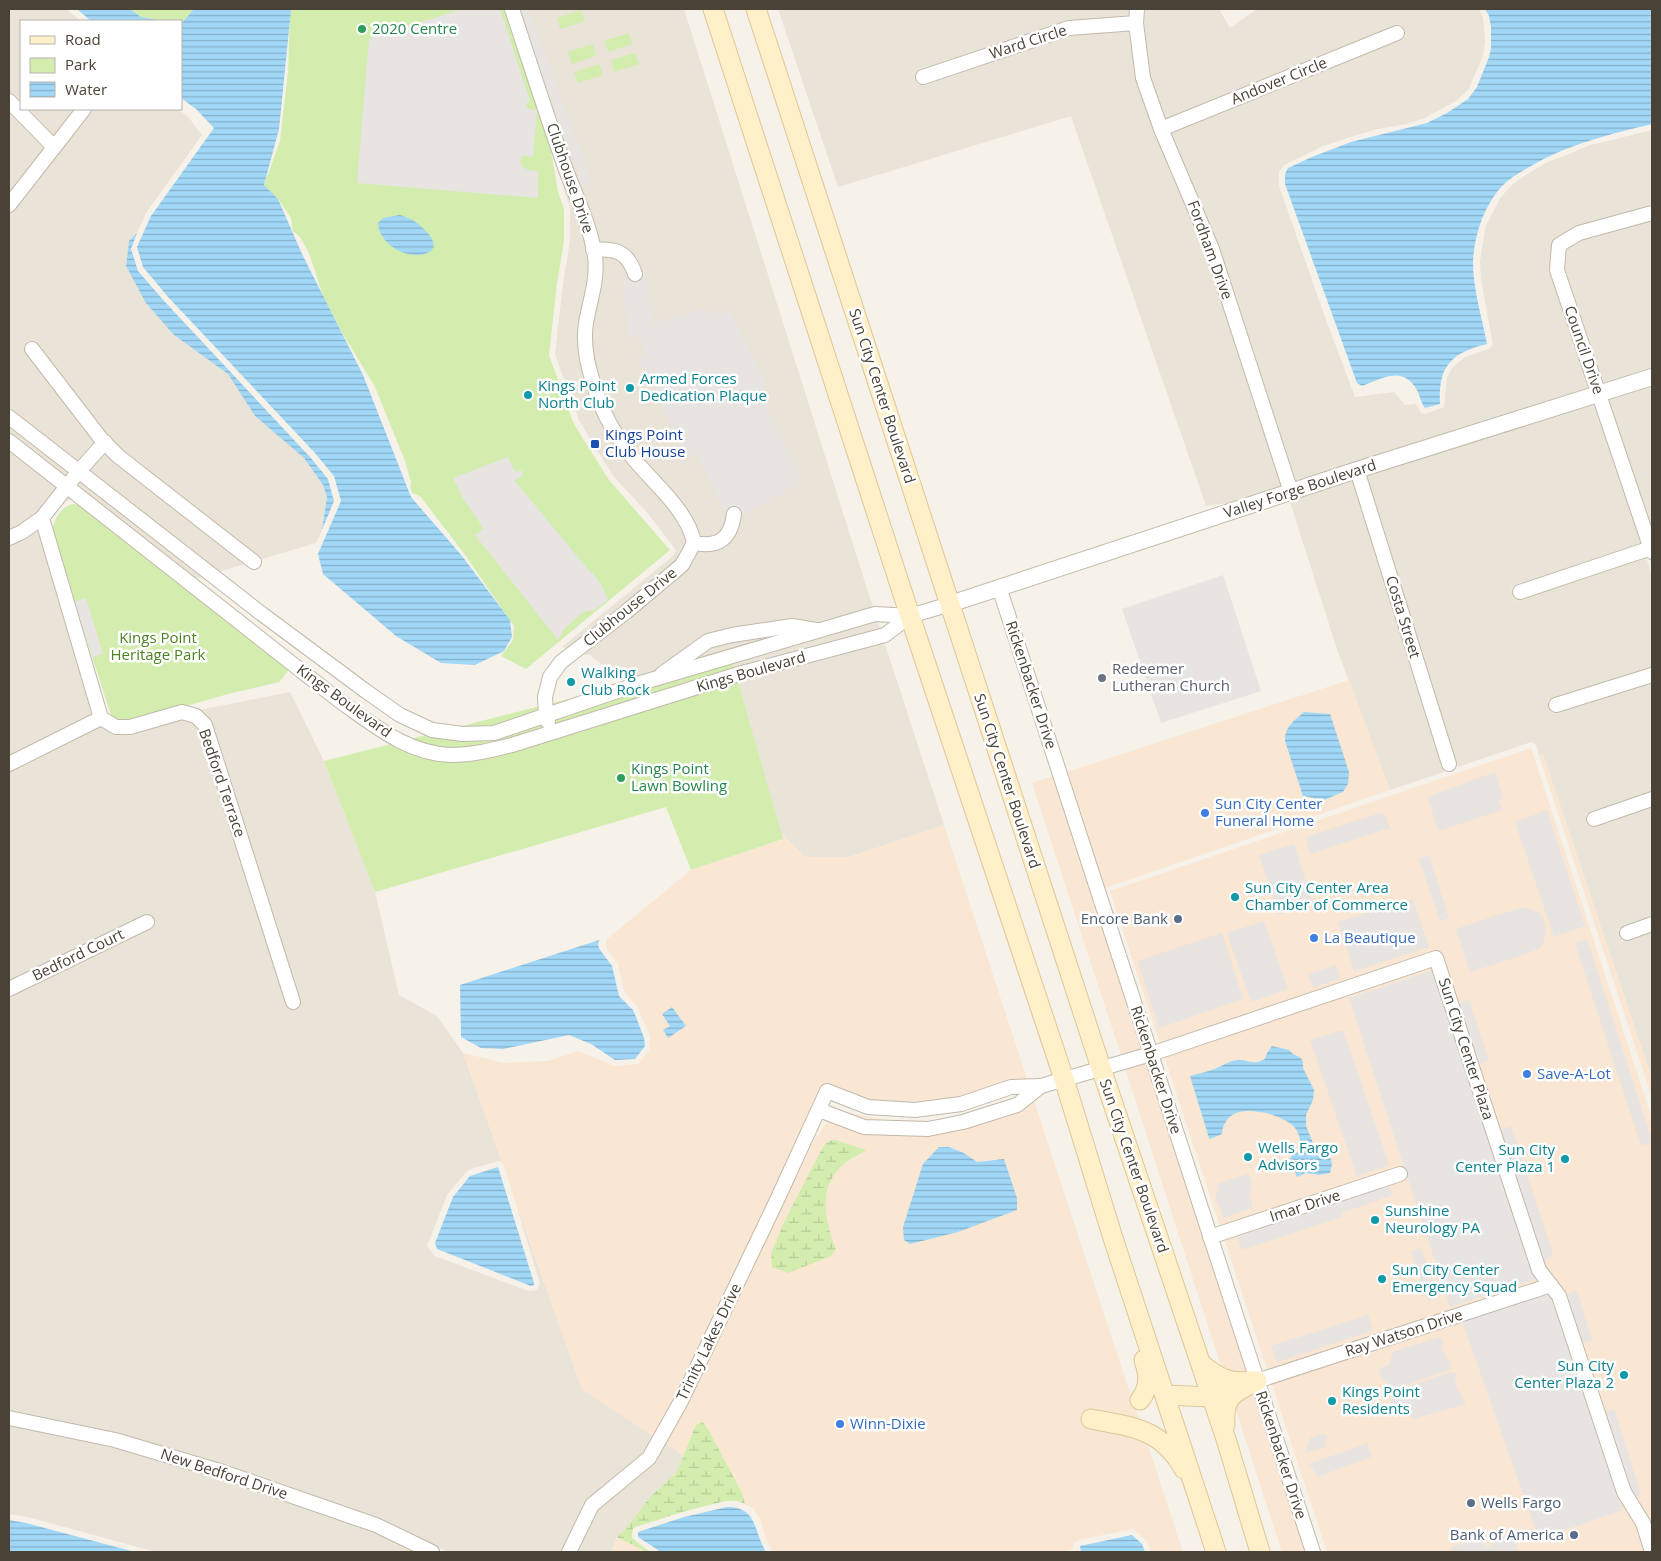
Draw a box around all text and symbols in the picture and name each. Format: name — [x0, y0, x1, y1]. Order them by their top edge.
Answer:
place label: 2020 Centre — [372, 18, 457, 38]
street label: Ward Circle — [986, 19, 1069, 63]
legend — [20, 20, 182, 110]
marker: 2020 Centre — [356, 23, 368, 35]
text: Road — [65, 29, 101, 49]
street label: Andover Circle — [1228, 52, 1329, 108]
text: Park — [65, 54, 96, 74]
text: Water — [65, 79, 107, 99]
street label: Clubhouse Drive — [543, 120, 599, 235]
street label: Fordham Drive — [1184, 197, 1238, 302]
street label: Council Drive — [1560, 303, 1609, 397]
street label: Sun City Center Boulevard — [845, 306, 921, 486]
place label: Armed Forces Dedication Plaque — [640, 368, 767, 405]
place label: Kings Point North Club — [538, 375, 616, 412]
marker: Armed Forces Dedication Plaque — [624, 382, 636, 394]
marker: Kings Point North Club — [522, 389, 534, 401]
place label: Kings Point Club House — [605, 424, 685, 461]
marker: Kings Point Club House — [589, 438, 601, 450]
street label: Valley Forge Boulevard — [1221, 454, 1379, 522]
street label: Clubhouse Drive — [578, 562, 680, 650]
street label: Costa Street — [1382, 573, 1426, 660]
street label: Rickenbacker Drive — [1002, 618, 1062, 751]
park label: Kings Point Heritage Park — [111, 627, 206, 664]
street label: Kings Boulevard — [694, 646, 808, 696]
place label: Redeemer Lutheran Church — [1112, 658, 1230, 695]
street label: Kings Boulevard — [293, 659, 396, 741]
place label: Walking Club Rock — [581, 662, 650, 699]
marker: Redeemer Lutheran Church — [1096, 672, 1108, 684]
marker: Walking Club Rock — [565, 676, 577, 688]
street label: Sun City Center Boulevard — [970, 691, 1046, 871]
street label: Bedford Terrace — [195, 726, 251, 840]
place label: Kings Point Lawn Bowling — [631, 758, 727, 795]
marker: Kings Point Lawn Bowling — [615, 772, 627, 784]
place label: Sun City Center Funeral Home — [1215, 793, 1322, 830]
marker: Sun City Center Funeral Home — [1199, 807, 1211, 819]
place label: Sun City Center Area Chamber of Commerce — [1245, 877, 1408, 914]
marker: Sun City Center Area Chamber of Commerce — [1229, 891, 1241, 903]
place label: Encore Bank — [1081, 908, 1168, 928]
marker: Encore Bank — [1172, 913, 1184, 925]
street label: Bedford Court — [28, 923, 127, 985]
place label: La Beautique — [1324, 927, 1416, 947]
marker: La Beautique — [1308, 932, 1320, 944]
street label: Sun City Center Plaza — [1435, 975, 1499, 1122]
street label: Rickenbacker Drive — [1127, 1003, 1187, 1136]
place label: Save-A-Lot — [1537, 1063, 1611, 1083]
marker: Save-A-Lot — [1521, 1068, 1533, 1080]
street label: Sun City Center Boulevard — [1096, 1076, 1174, 1255]
place label: Wells Fargo Advisors — [1258, 1137, 1338, 1174]
place label: Sun City Center Plaza 1 — [1455, 1139, 1555, 1176]
marker: Wells Fargo Advisors — [1242, 1151, 1254, 1163]
marker: Sun City Center Plaza 1 — [1559, 1153, 1571, 1165]
street label: Imar Drive — [1267, 1184, 1343, 1226]
place label: Sunshine Neurology PA — [1385, 1200, 1480, 1237]
marker: Sunshine Neurology PA — [1369, 1214, 1381, 1226]
place label: Sun City Center Emergency Squad — [1392, 1259, 1517, 1296]
marker: Sun City Center Emergency Squad — [1376, 1273, 1388, 1285]
street label: Trinity Lakes Drive — [671, 1280, 745, 1404]
street label: Ray Watson Drive — [1342, 1304, 1465, 1360]
place label: Sun City Center Plaza 2 — [1514, 1355, 1614, 1392]
marker: Sun City Center Plaza 2 — [1618, 1369, 1630, 1381]
place label: Kings Point Residents — [1342, 1381, 1420, 1418]
street label: Rickenbacker Drive — [1252, 1388, 1312, 1521]
marker: Kings Point Residents — [1326, 1395, 1338, 1407]
place label: Winn-Dixie — [850, 1413, 926, 1433]
marker: Winn-Dixie — [834, 1418, 846, 1430]
street label: New Bedford Drive — [158, 1443, 290, 1503]
place label: Wells Fargo — [1481, 1492, 1561, 1512]
marker: Wells Fargo — [1465, 1497, 1477, 1509]
place label: Bank of America — [1450, 1524, 1564, 1544]
marker: Bank of America — [1568, 1529, 1580, 1541]

